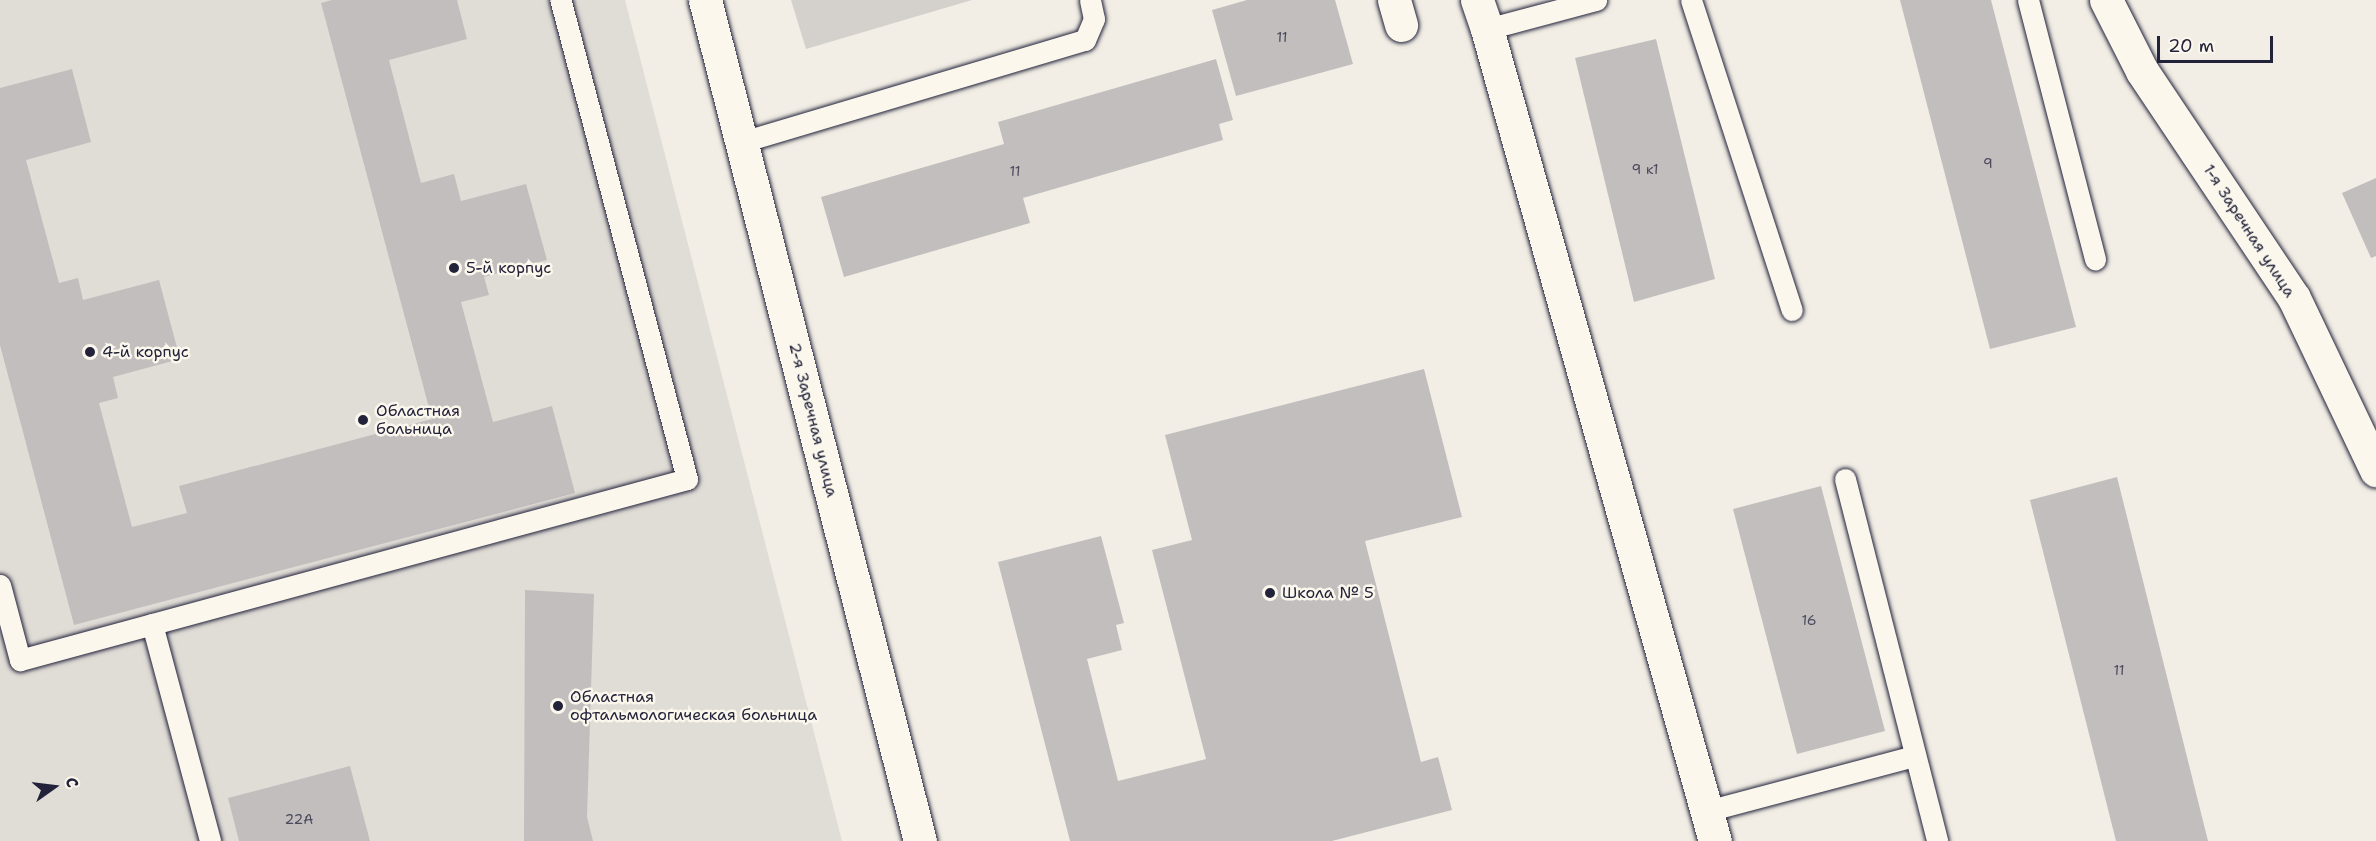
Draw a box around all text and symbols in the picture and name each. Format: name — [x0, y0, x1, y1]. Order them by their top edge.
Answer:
scale bar — [2160, 24, 2276, 62]
house number: 11 — [1276, 29, 1288, 45]
text: 20 m — [2168, 34, 2214, 58]
house number: 9 — [1983, 155, 1993, 171]
house number: 9 к1 — [1631, 161, 1659, 177]
street label: 1-я Заречная улица — [2199, 161, 2299, 301]
house number: 11 — [1009, 163, 1021, 179]
place label: 5-й корпус — [466, 258, 551, 278]
marker: 5-й корпус — [447, 261, 461, 275]
street label: 2-я Заречная улица — [785, 341, 841, 499]
place label: 4-й корпус — [102, 342, 189, 362]
marker: 4-й корпус — [83, 345, 97, 359]
place label: Областная больница — [376, 401, 460, 439]
marker: Областная больница — [354, 411, 372, 429]
place label: Школа № 5 — [1282, 583, 1374, 603]
marker: Школа № 5 — [1263, 586, 1277, 600]
house number: 16 — [1801, 612, 1817, 628]
house number: 11 — [2113, 662, 2125, 678]
place label: Областная офтальмологическая больница — [570, 687, 817, 725]
marker: Областная офтальмологическая больница — [551, 699, 565, 713]
north arrow — [24, 757, 84, 817]
text: С — [61, 775, 83, 790]
house number: 22А — [284, 811, 314, 827]

